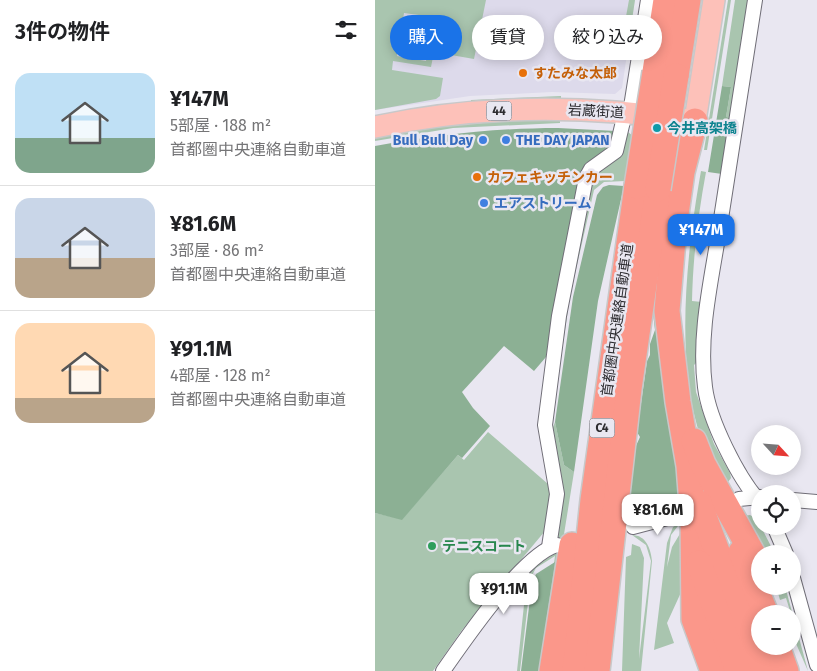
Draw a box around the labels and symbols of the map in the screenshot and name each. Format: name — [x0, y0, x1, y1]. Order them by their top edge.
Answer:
place label: すたみな太郎 — [533, 65, 617, 82]
marker: すたみな太郎 — [517, 67, 529, 79]
road number: 44 — [487, 102, 511, 120]
street label: 岩蔵街道 — [568, 102, 624, 121]
place label: 今井高架橋 — [667, 120, 737, 137]
marker: 今井高架橋 — [651, 122, 663, 134]
place label: Bull Bull Day — [393, 132, 474, 149]
place label: THE DAY JAPAN — [516, 132, 609, 149]
marker: Bull Bull Day — [477, 134, 489, 146]
marker: THE DAY JAPAN — [500, 134, 512, 146]
place label: カフェキッチンカー — [487, 169, 613, 186]
marker: カフェキッチンカー — [471, 171, 483, 183]
place label: エアストリーム — [494, 195, 592, 212]
marker: エアストリーム — [478, 197, 490, 209]
pin: ¥147M — [666, 214, 736, 256]
street label: 首都圏中央連絡自動車道 — [598, 243, 637, 398]
road number: C4 — [589, 418, 615, 438]
north arrow — [751, 425, 801, 475]
pin: ¥81.6M — [617, 494, 699, 536]
place label: テニスコート — [442, 538, 526, 555]
marker: テニスコート — [426, 540, 438, 552]
pin: ¥91.1M — [463, 572, 545, 615]

